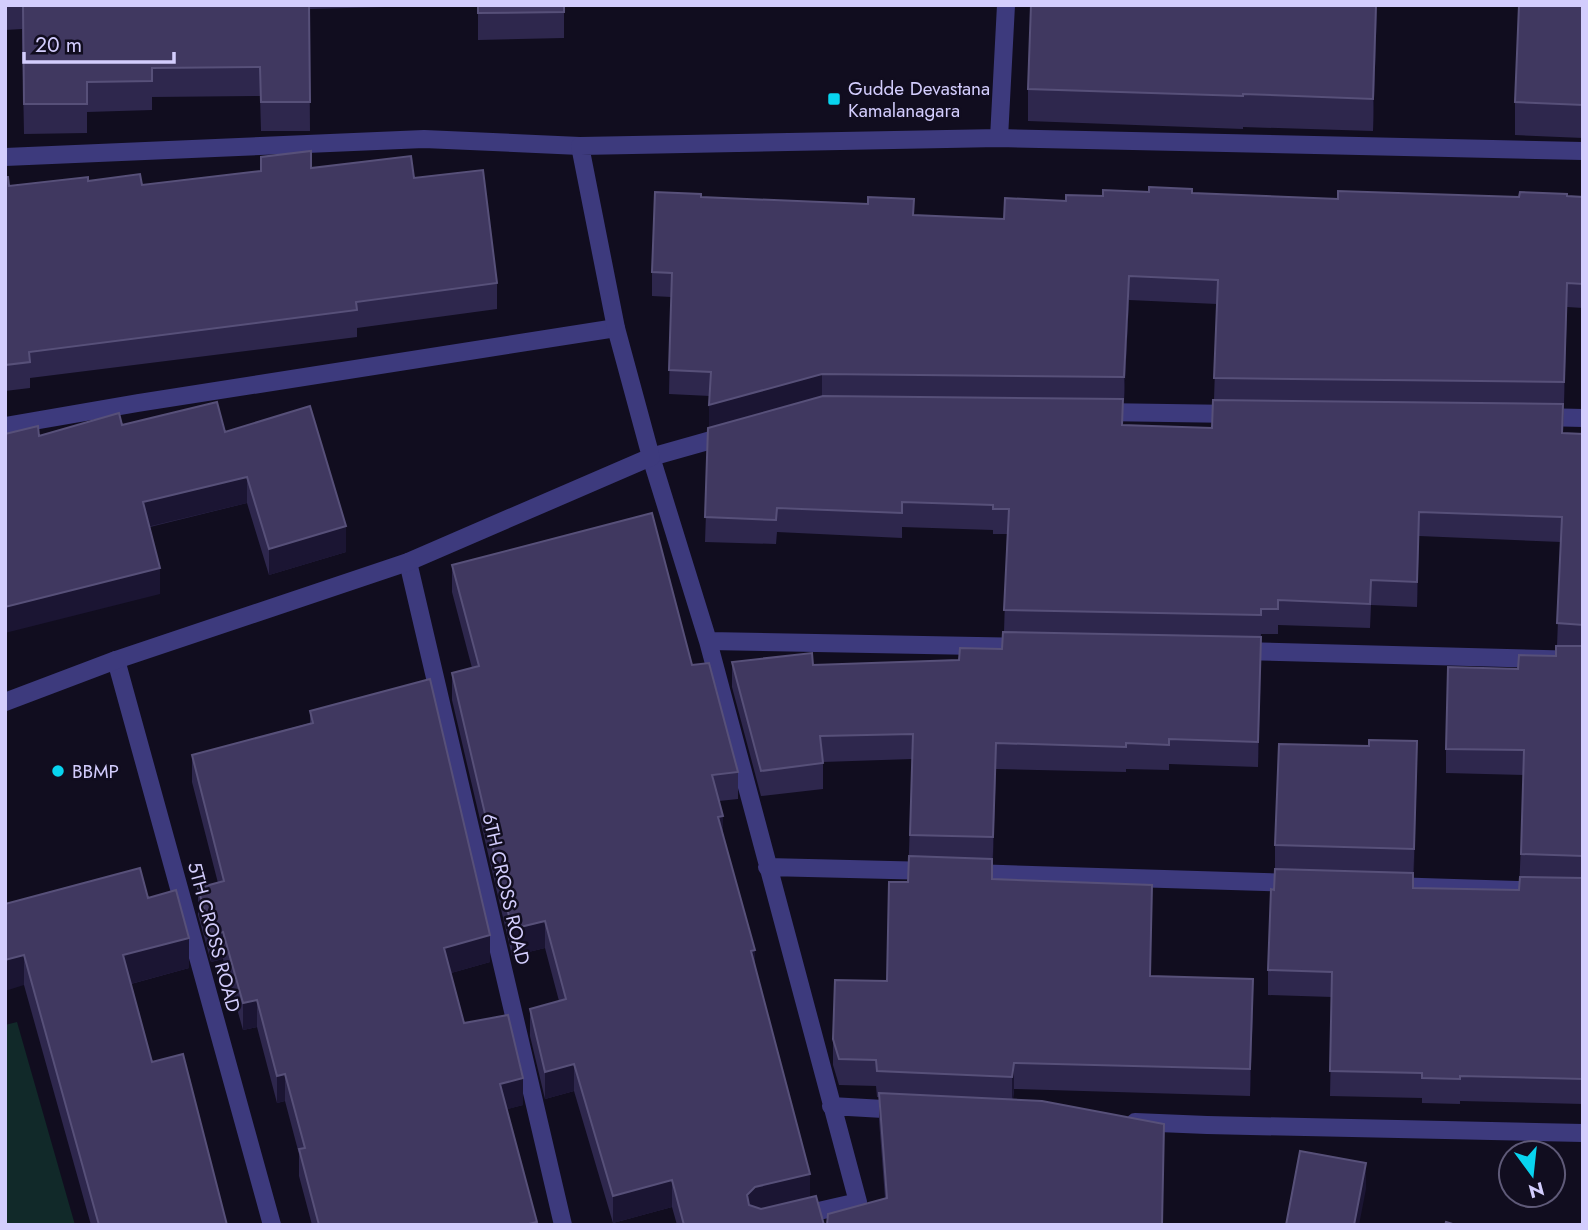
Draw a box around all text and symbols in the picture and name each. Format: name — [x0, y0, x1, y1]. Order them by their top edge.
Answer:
scale bar — [24, 21, 175, 65]
text: 20 m — [35, 30, 82, 60]
place label: Gudde Devastana Kamalanagara — [848, 75, 990, 124]
marker: Gudde Devastana Kamalanagara — [826, 91, 842, 107]
place label: BBMP — [72, 758, 119, 785]
marker: BBMP — [50, 763, 66, 779]
street label: 6TH CROSS ROAD — [475, 811, 537, 968]
street label: 5TH CROSS ROAD — [181, 859, 247, 1015]
north arrow — [1497, 1139, 1567, 1209]
text: N — [1525, 1175, 1547, 1205]

